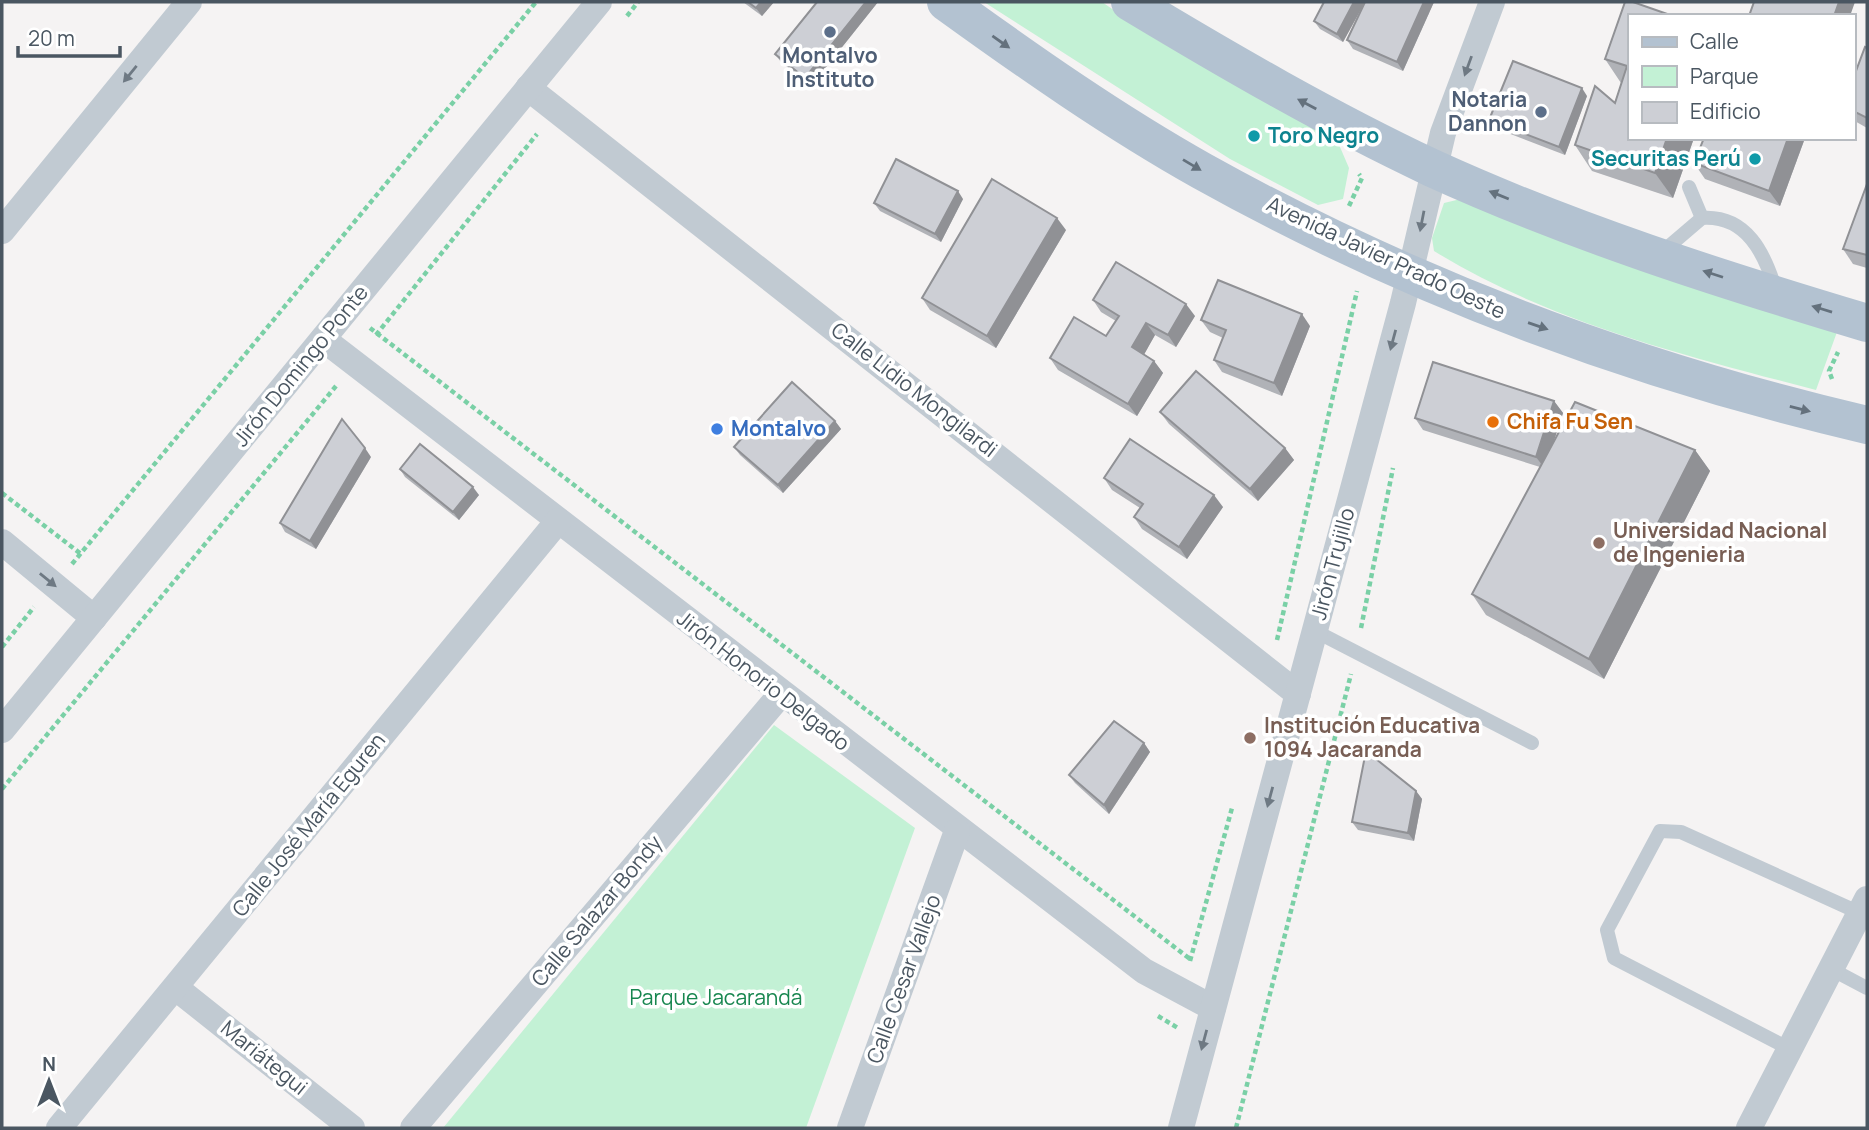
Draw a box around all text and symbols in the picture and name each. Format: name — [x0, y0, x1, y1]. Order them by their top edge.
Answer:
scale bar — [18, 14, 119, 58]
legend — [1628, 14, 1855, 140]
text: 20 m — [28, 24, 75, 52]
marker: Montalvo Instituto — [822, 24, 838, 40]
text: Calle — [1690, 27, 1739, 55]
one-way arrow — [992, 35, 1011, 48]
place label: Montalvo Instituto — [782, 41, 878, 93]
one-way arrow — [1462, 55, 1473, 76]
text: Parque — [1690, 62, 1759, 90]
one-way arrow — [123, 65, 138, 82]
place label: Notaria Dannon — [1448, 85, 1527, 137]
text: Edificio — [1690, 97, 1761, 125]
one-way arrow — [1298, 98, 1317, 110]
marker: Notaria Dannon — [1533, 104, 1549, 120]
place label: Toro Negro — [1268, 121, 1379, 149]
marker: Toro Negro — [1246, 128, 1262, 144]
place label: Securitas Perú — [1591, 144, 1741, 172]
marker: Securitas Perú — [1747, 151, 1763, 167]
one-way arrow — [1183, 159, 1202, 171]
street label: Avenida Javier Prado Oeste — [1263, 189, 1510, 325]
one-way arrow — [1489, 189, 1510, 200]
one-way arrow — [1417, 210, 1428, 232]
one-way arrow — [1702, 268, 1723, 279]
street label: Jirón Domingo Ponte — [227, 279, 374, 452]
one-way arrow — [1812, 304, 1833, 314]
street label: Calle Lidio Mongilardi — [826, 315, 1004, 463]
one-way arrow — [1527, 321, 1548, 332]
one-way arrow — [1387, 330, 1398, 352]
one-way arrow — [1789, 404, 1811, 415]
place label: Chifa Fu Sen — [1507, 407, 1633, 435]
place label: Montalvo — [731, 414, 826, 442]
marker: Chifa Fu Sen — [1485, 414, 1501, 430]
marker: Montalvo — [709, 421, 725, 437]
street label: Jirón Trujillo — [1304, 505, 1360, 623]
place label: Universidad Nacional de Ingenieria — [1613, 516, 1827, 568]
marker: Universidad Nacional de Ingenieria — [1591, 535, 1607, 551]
one-way arrow — [40, 572, 57, 587]
street label: Jirón Honorio Delgado — [671, 604, 856, 757]
place label: Institución Educativa 1094 Jacaranda — [1264, 711, 1480, 763]
street label: Calle José María Eguren — [225, 727, 391, 922]
marker: Institución Educativa 1094 Jacaranda — [1242, 730, 1258, 746]
one-way arrow — [1265, 786, 1275, 807]
street label: Calle Salazar Bondy — [525, 829, 668, 992]
street label: Calle Cesar Vallejo — [859, 890, 947, 1067]
park label: Parque Jacarandá — [630, 983, 802, 1011]
street label: Mariátegui — [216, 1014, 314, 1101]
one-way arrow — [1199, 1030, 1209, 1051]
north arrow — [14, 1046, 84, 1116]
text: N — [42, 1051, 56, 1077]

